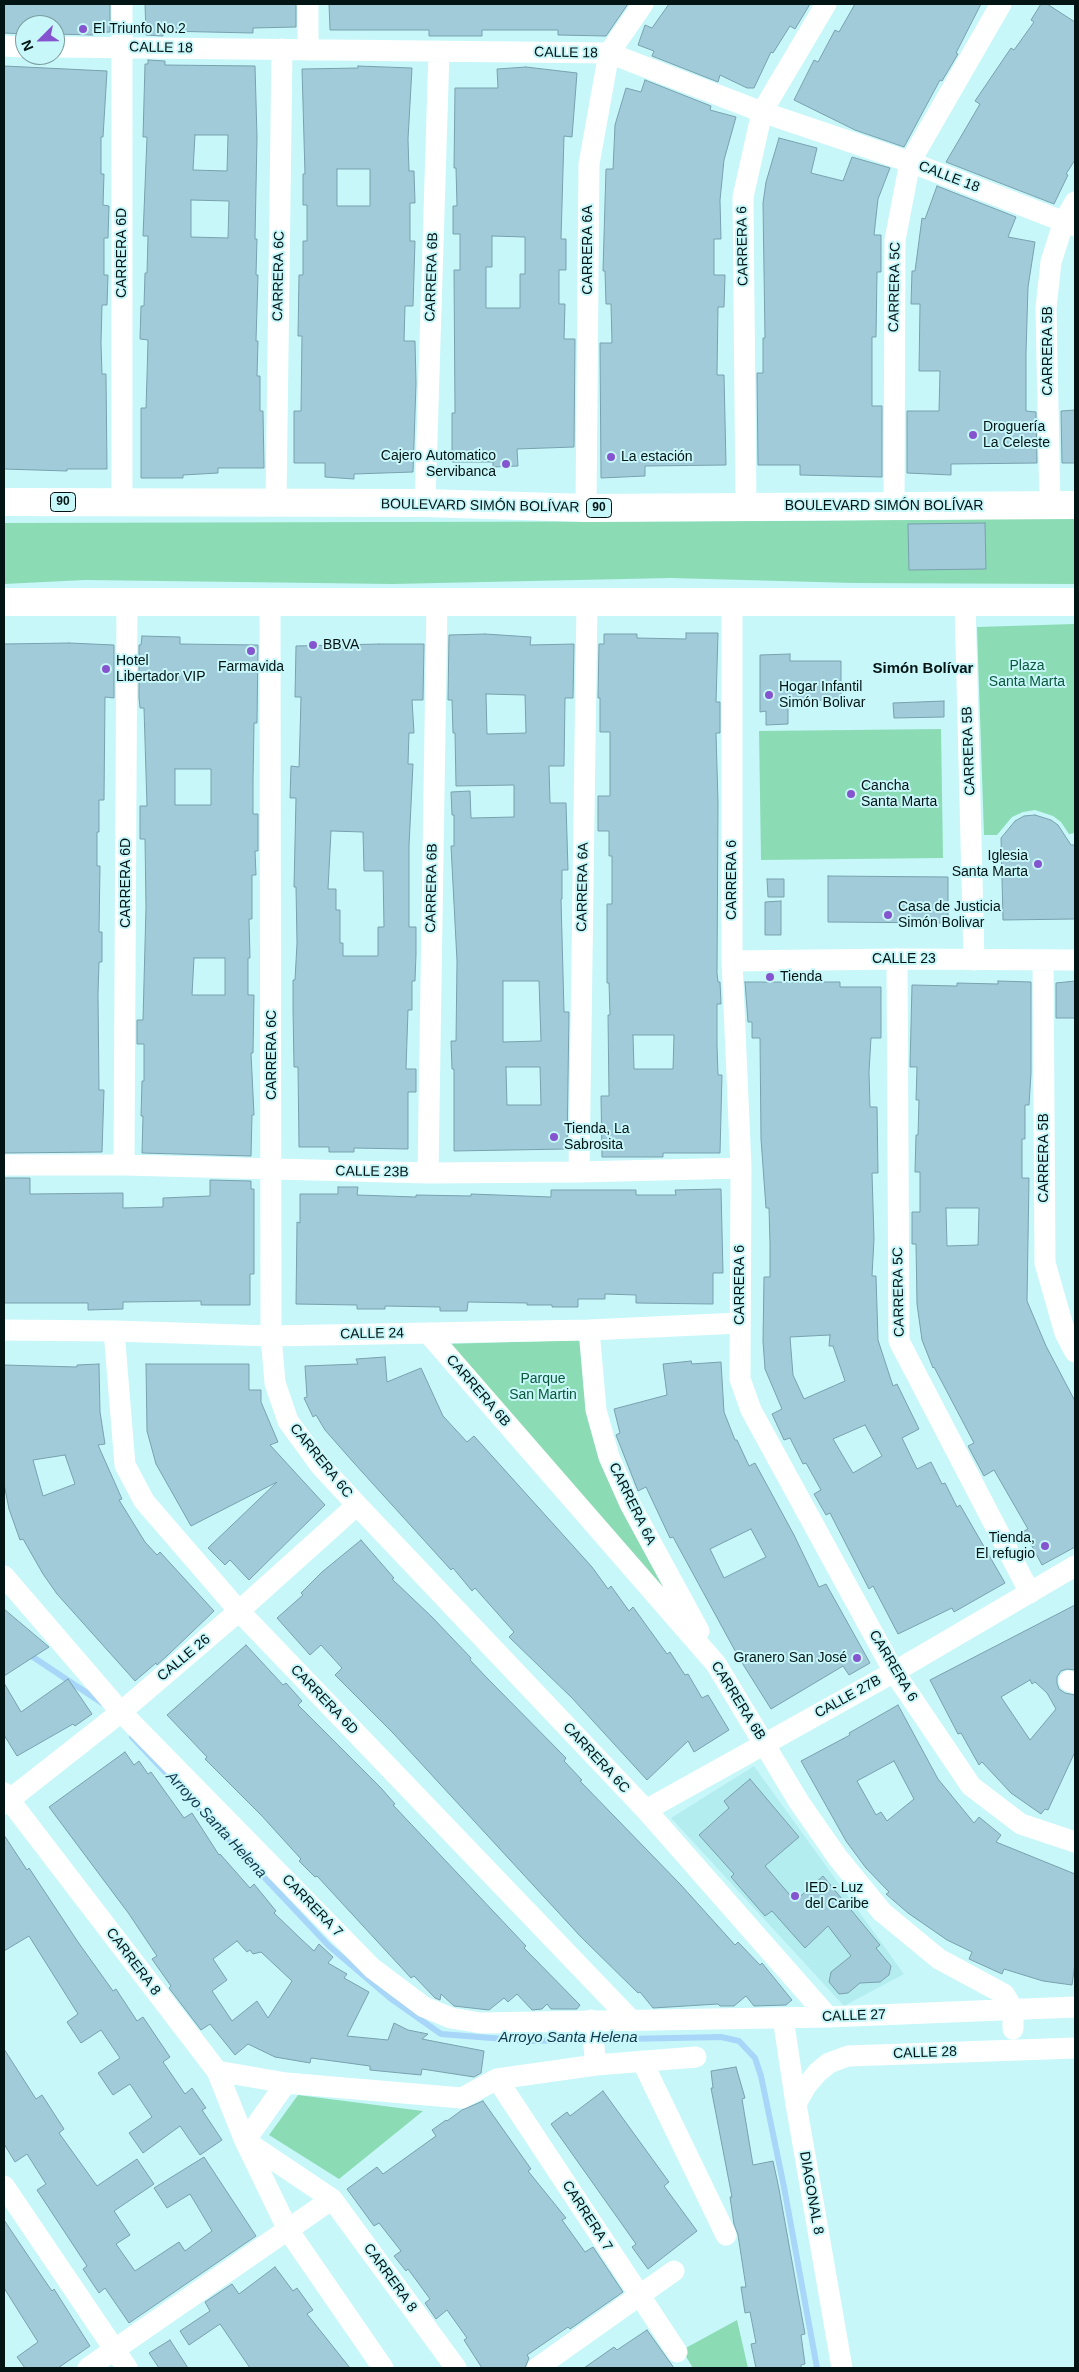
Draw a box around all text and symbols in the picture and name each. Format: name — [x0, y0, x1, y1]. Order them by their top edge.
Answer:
north arrow — [15, 15, 65, 65]
place label: El Triunfo No.2 — [93, 21, 186, 37]
marker: El Triunfo No.2 — [77, 23, 89, 35]
text: N — [18, 38, 36, 53]
street label: CALLE 18 — [129, 39, 193, 57]
street label: CALLE 18 — [534, 44, 598, 62]
street label: CALLE 18 — [916, 158, 982, 196]
street label: CARRERA 6A — [580, 205, 596, 295]
street label: CARRERA 6 — [734, 206, 752, 286]
street label: CARRERA 6D — [114, 208, 130, 298]
street label: CARRERA 6C — [270, 231, 288, 321]
street label: CARRERA 6B — [422, 232, 442, 322]
street label: CARRERA 5C — [886, 242, 904, 332]
street label: CARRERA 5B — [1040, 306, 1056, 396]
place label: Droguería La Celeste — [983, 419, 1050, 452]
marker: Droguería La Celeste — [967, 429, 979, 441]
place label: Cajero Automatico Servibanca — [381, 448, 496, 481]
place label: La estación — [621, 449, 693, 465]
marker: La estación — [605, 451, 617, 463]
marker: Cajero Automatico Servibanca — [500, 458, 512, 470]
road number: 90 — [50, 492, 76, 512]
street label: BOULEVARD SIMÓN BOLÍVAR — [381, 496, 579, 516]
road number: 90 — [586, 498, 612, 518]
street label: BOULEVARD SIMÓN BOLÍVAR — [785, 498, 983, 514]
place label: BBVA — [323, 637, 359, 653]
marker: BBVA — [307, 639, 319, 651]
marker: Farmavida — [245, 645, 257, 657]
place label: Hotel Libertador VIP — [116, 653, 205, 686]
park label: Plaza Santa Marta — [989, 658, 1065, 690]
place label: Farmavida — [218, 659, 284, 675]
district label: Simón Bolívar — [873, 660, 973, 678]
marker: Hotel Libertador VIP — [100, 663, 112, 675]
place label: Hogar Infantil Simón Bolivar — [779, 679, 865, 712]
marker: Hogar Infantil Simón Bolivar — [763, 689, 775, 701]
street label: CARRERA 5B — [959, 706, 979, 796]
place label: Cancha Santa Marta — [861, 778, 937, 810]
marker: Cancha Santa Marta — [845, 788, 857, 800]
street label: CARRERA 6D — [118, 838, 134, 928]
street label: CARRERA 6 — [724, 840, 740, 920]
street label: CARRERA 6A — [574, 842, 592, 932]
street label: CARRERA 6B — [423, 843, 441, 933]
place label: Iglesia Santa Marta — [952, 848, 1028, 880]
marker: Iglesia Santa Marta — [1032, 858, 1044, 870]
place label: Casa de Justicia Simón Bolivar — [898, 899, 1001, 932]
marker: Casa de Justicia Simón Bolivar — [882, 909, 894, 921]
street label: CALLE 23 — [872, 951, 936, 967]
place label: Tienda — [780, 969, 822, 985]
marker: Tienda — [764, 971, 776, 983]
street label: CARRERA 6C — [264, 1010, 280, 1100]
street label: CARRERA 5B — [1036, 1113, 1052, 1203]
place label: Tienda, La Sabrosita — [564, 1121, 630, 1154]
marker: Tienda, La Sabrosita — [548, 1131, 560, 1143]
street label: CALLE 23B — [335, 1163, 409, 1181]
street label: CARRERA 6 — [732, 1245, 748, 1325]
street label: CARRERA 5C — [890, 1247, 908, 1337]
street label: CALLE 24 — [340, 1325, 404, 1343]
street label: CARRERA 6B — [442, 1352, 514, 1430]
park label: Parque San Martin — [509, 1371, 577, 1404]
street label: CARRERA 6C — [286, 1421, 356, 1501]
street label: CARRERA 6A — [605, 1460, 659, 1548]
place label: Tienda, El refugio — [976, 1530, 1035, 1562]
marker: Tienda, El refugio — [1039, 1540, 1051, 1552]
street label: CARRERA 6 — [865, 1627, 921, 1705]
street label: CALLE 26 — [154, 1631, 214, 1685]
place label: Granero San José — [733, 1650, 847, 1666]
marker: Granero San José — [851, 1652, 863, 1664]
street label: CARRERA 6B — [707, 1659, 769, 1743]
street label: CARRERA 6D — [287, 1662, 361, 1738]
street label: CALLE 27B — [812, 1672, 884, 1722]
street label: CARRERA 6C — [559, 1719, 633, 1797]
water label: Arroyo Santa Helena — [162, 1768, 270, 1882]
street label: CARRERA 7 — [278, 1871, 346, 1941]
place label: IED - Luz del Caribe — [805, 1880, 869, 1912]
marker: IED - Luz del Caribe — [789, 1890, 801, 1902]
street label: CARRERA 8 — [102, 1925, 164, 1999]
street label: CALLE 27 — [822, 2006, 886, 2026]
water label: Arroyo Santa Helena — [498, 2029, 638, 2047]
street label: CALLE 28 — [893, 2043, 957, 2063]
street label: DIAGONAL 8 — [795, 2150, 827, 2236]
street label: CARRERA 7 — [558, 2178, 616, 2254]
street label: CARRERA 8 — [360, 2241, 420, 2315]

